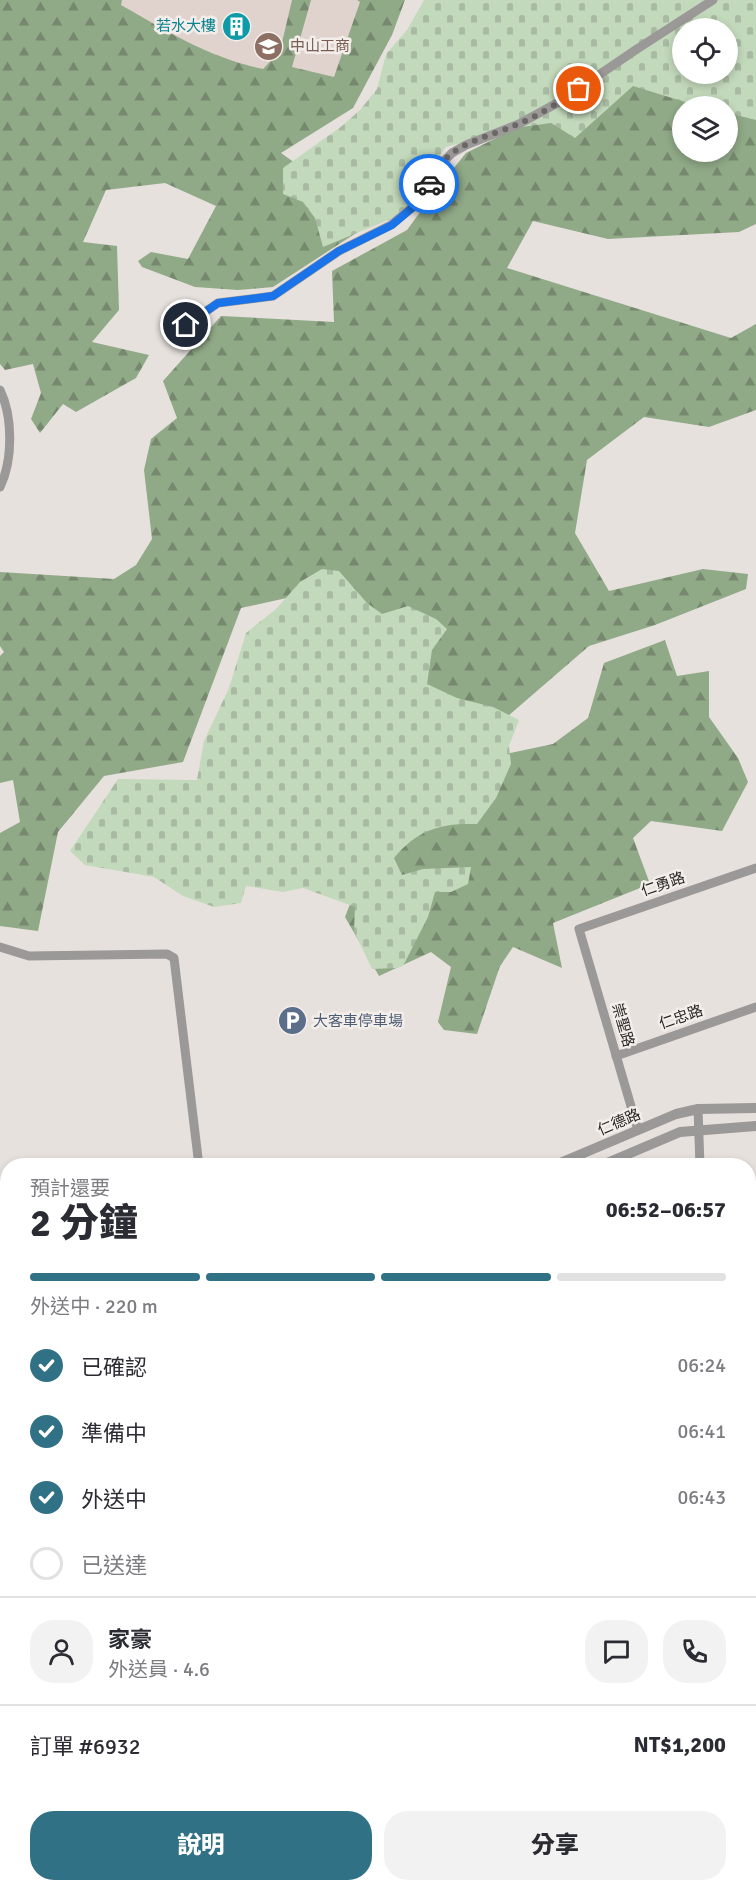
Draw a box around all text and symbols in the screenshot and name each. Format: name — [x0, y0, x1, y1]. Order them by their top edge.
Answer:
building icon: 若水大樓 — [221, 10, 253, 42]
place label: 若水大樓 — [156, 17, 216, 35]
map controls — [672, 18, 738, 162]
button: locate — [672, 18, 738, 84]
school or university icon: 中山工商 — [253, 30, 285, 62]
place label: 中山工商 — [290, 37, 350, 55]
pin — [553, 63, 604, 114]
icon: bag — [562, 72, 595, 105]
button: layers — [672, 96, 738, 162]
courier — [399, 154, 459, 214]
icon: car — [413, 168, 446, 201]
pin — [160, 299, 211, 350]
icon: home — [169, 308, 202, 341]
street label: 仁勇路 — [639, 868, 687, 900]
street label: 崇聖路 — [608, 1001, 638, 1049]
street label: 仁忠路 — [657, 1001, 705, 1033]
parking icon: 大客車停車場 — [276, 1005, 308, 1037]
place label: 大客車停車場 — [313, 1012, 403, 1030]
street label: 仁德路 — [595, 1105, 643, 1139]
text: 預計還要 — [30, 1176, 110, 1201]
text: 06:52–06:57 — [606, 1196, 726, 1223]
text: 2 分鐘 — [30, 1199, 138, 1247]
text: 外送中 · 220 m — [30, 1294, 158, 1319]
icon: check — [30, 1349, 63, 1382]
text: 06:24 — [677, 1353, 726, 1378]
text: 已確認 — [81, 1354, 147, 1381]
icon: check — [30, 1415, 63, 1448]
text: 06:41 — [677, 1419, 726, 1444]
text: 準備中 — [81, 1420, 147, 1447]
icon: check — [30, 1481, 63, 1514]
text: 06:43 — [677, 1485, 726, 1510]
text: 外送中 — [81, 1486, 147, 1513]
text: 已送達 — [81, 1552, 147, 1579]
button: person — [30, 1620, 93, 1683]
button: chat — [585, 1620, 648, 1683]
button: phone — [663, 1620, 726, 1683]
text: 家豪 — [108, 1626, 152, 1653]
text: 外送員 · 4.6 — [108, 1657, 210, 1682]
text: NT$1,200 — [634, 1731, 726, 1758]
text: 訂單 #6932 — [30, 1733, 141, 1760]
button: 說明 — [30, 1811, 372, 1880]
button: 分享 — [384, 1811, 726, 1880]

